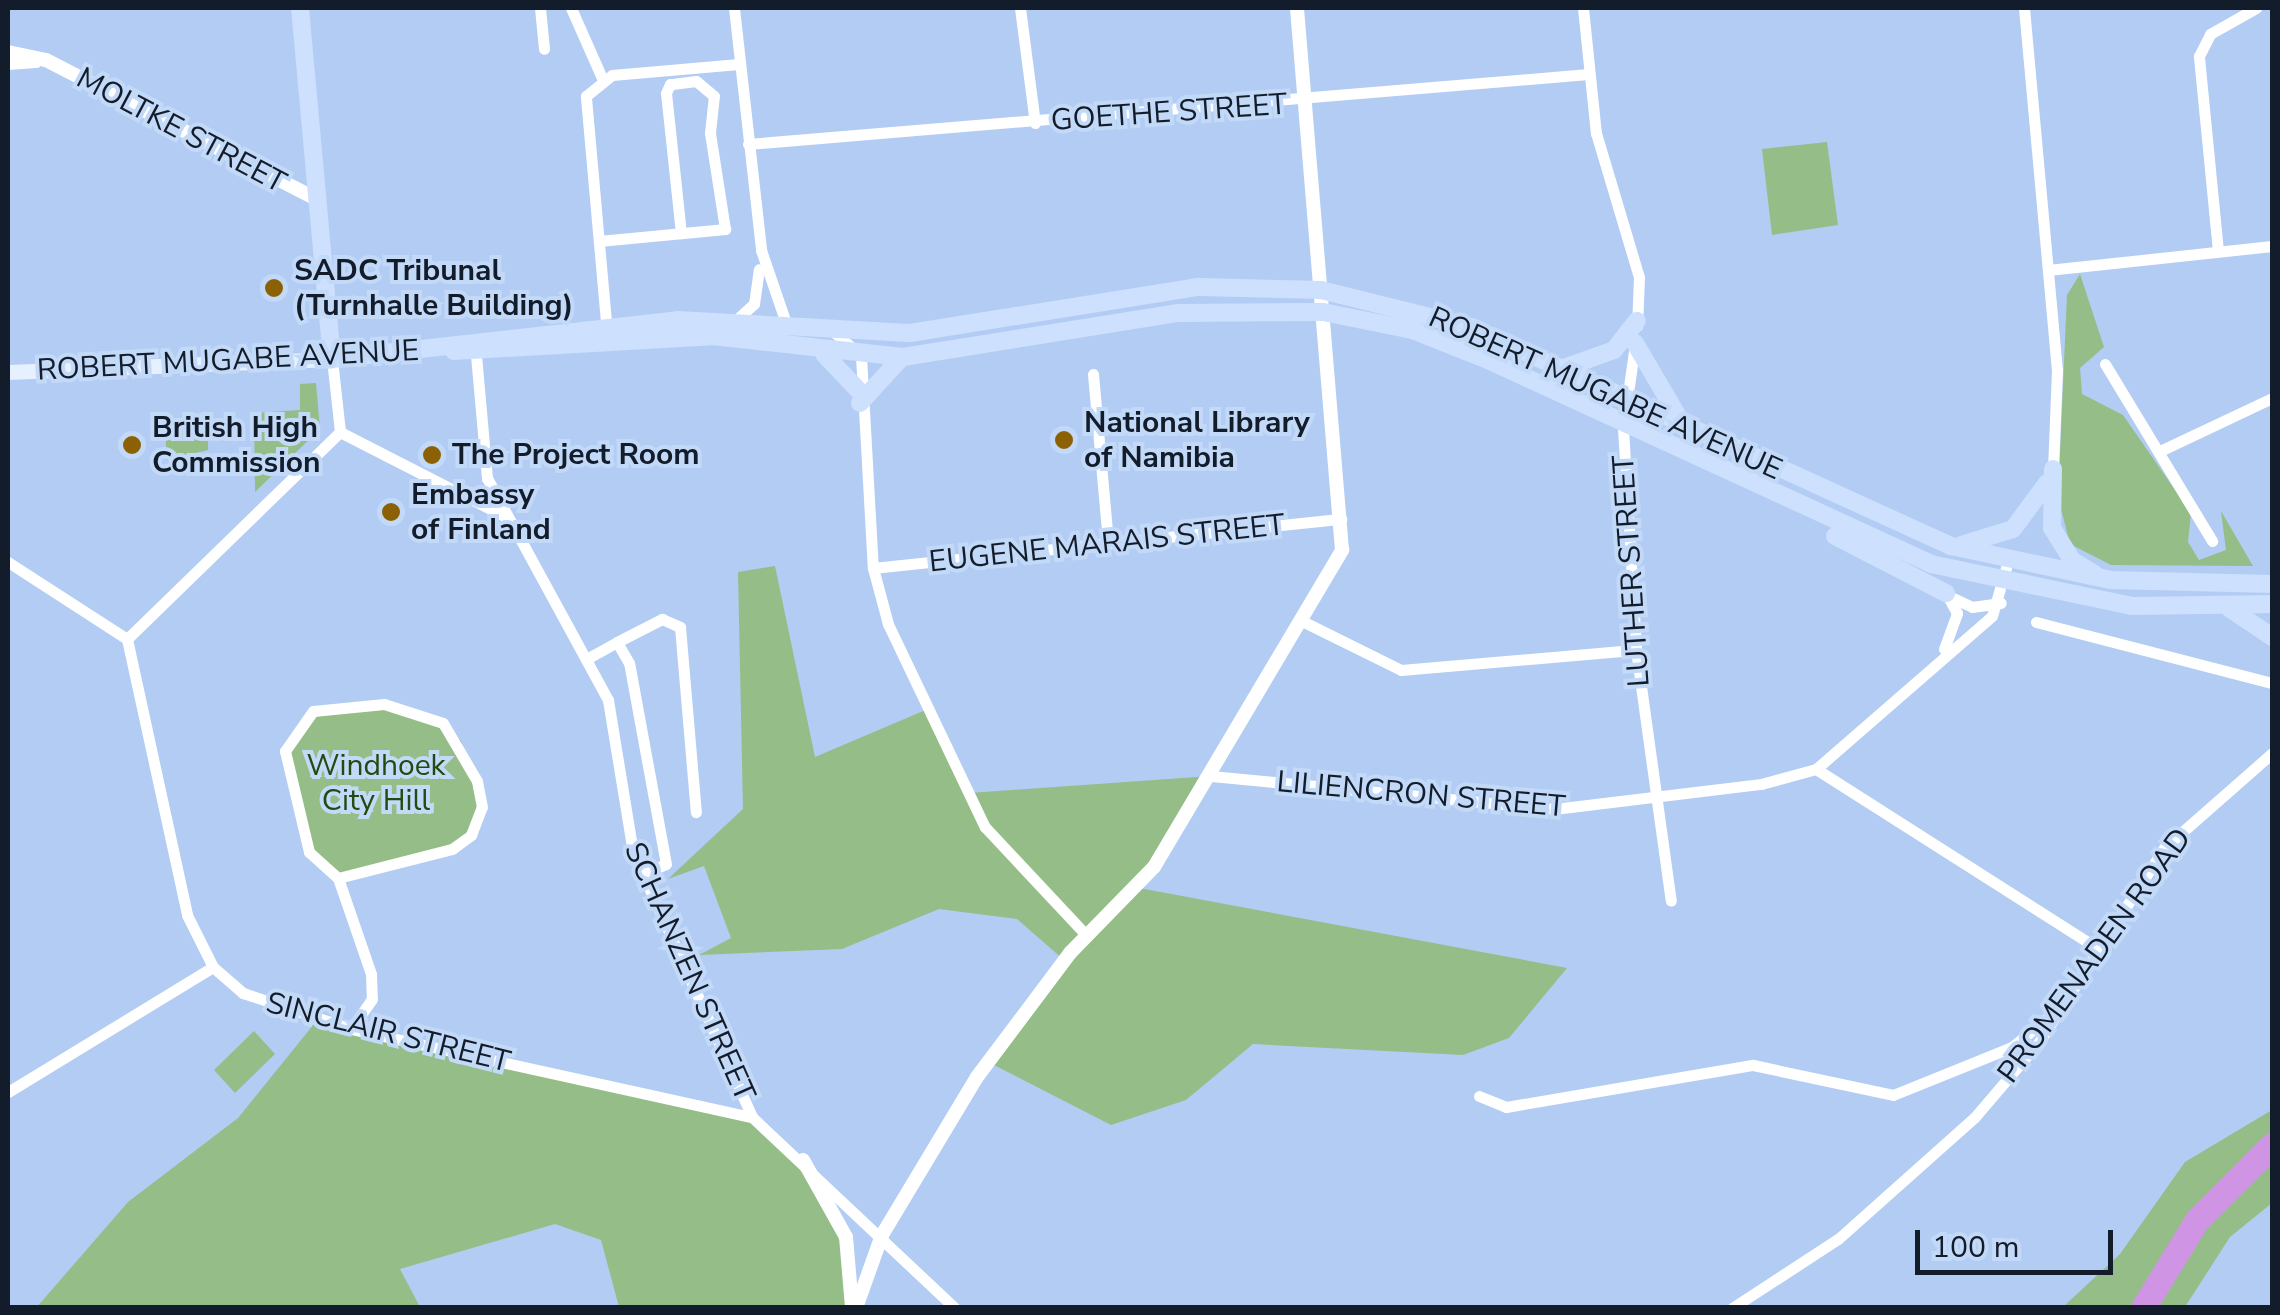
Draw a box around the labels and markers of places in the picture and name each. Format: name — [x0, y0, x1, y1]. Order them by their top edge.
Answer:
place label: SADC Tribunal (Turnhalle Building) — [294, 253, 573, 324]
marker: SADC Tribunal (Turnhalle Building) — [263, 277, 285, 299]
place label: National Library of Namibia — [1084, 405, 1310, 476]
place label: British High Commission — [152, 410, 321, 480]
marker: National Library of Namibia — [1053, 429, 1075, 451]
marker: British High Commission — [121, 434, 143, 456]
place label: The Project Room — [452, 437, 700, 473]
marker: The Project Room — [421, 444, 443, 466]
place label: Embassy of Finland — [411, 477, 551, 548]
marker: Embassy of Finland — [380, 501, 402, 523]

